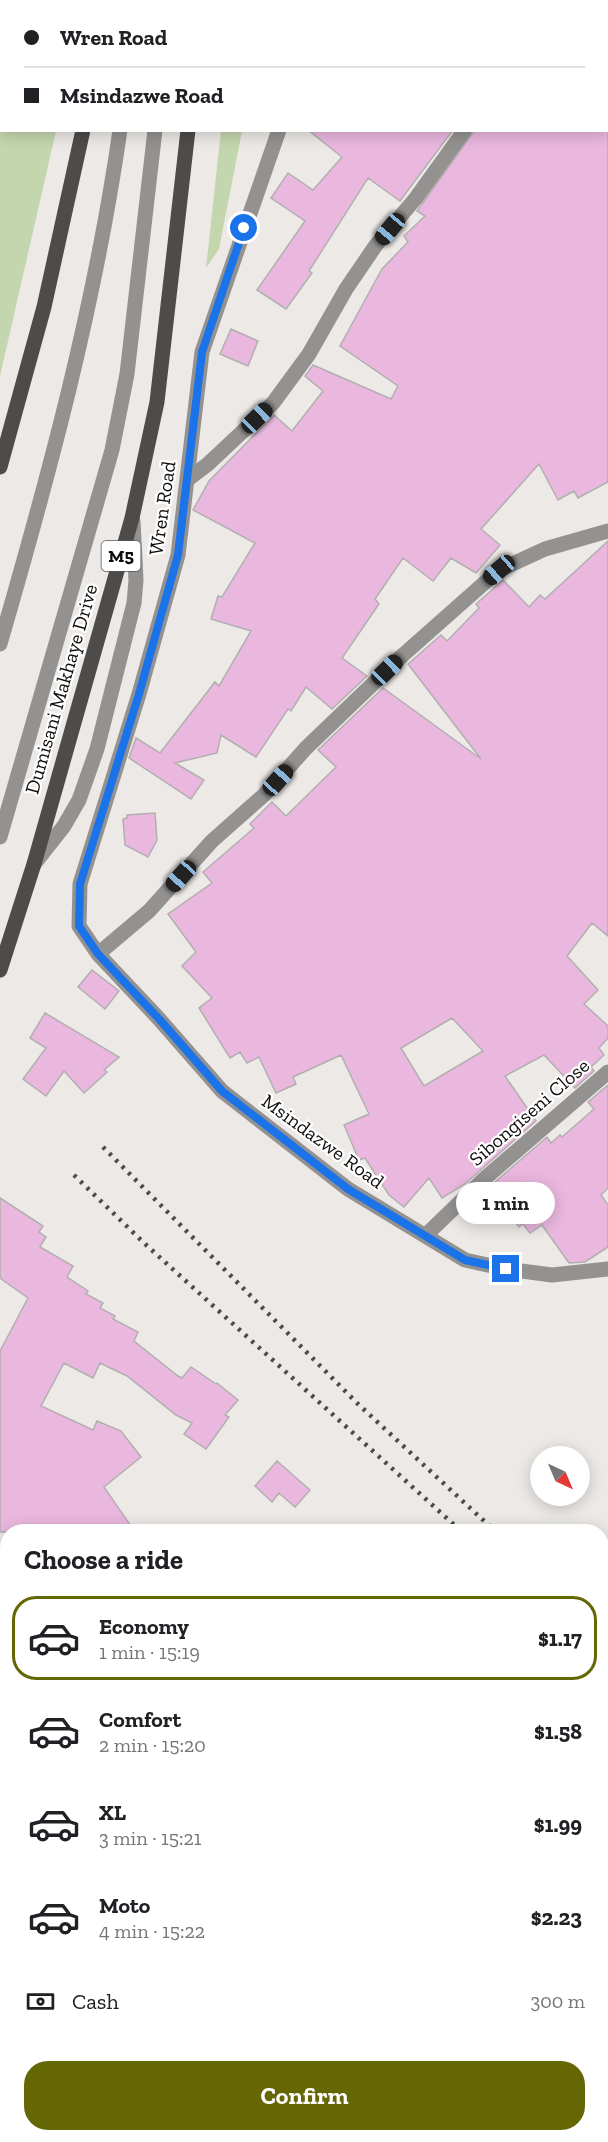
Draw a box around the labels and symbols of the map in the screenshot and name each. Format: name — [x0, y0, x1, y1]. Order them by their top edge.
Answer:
car — [372, 209, 408, 249]
route start — [230, 214, 257, 241]
car — [238, 399, 276, 437]
street label: Wren Road — [144, 459, 180, 557]
road number: M5 — [102, 541, 140, 571]
car — [480, 551, 518, 589]
street label: Dumisani Makhaye Drive — [20, 581, 102, 797]
car — [368, 651, 406, 689]
car — [259, 761, 297, 799]
car — [162, 857, 200, 895]
street label: Sibongiseni Close — [464, 1053, 594, 1171]
street label: Msindazwe Road — [257, 1089, 389, 1193]
callout: 1 min — [456, 1182, 556, 1224]
route end — [492, 1255, 519, 1282]
north arrow — [530, 1446, 590, 1506]

